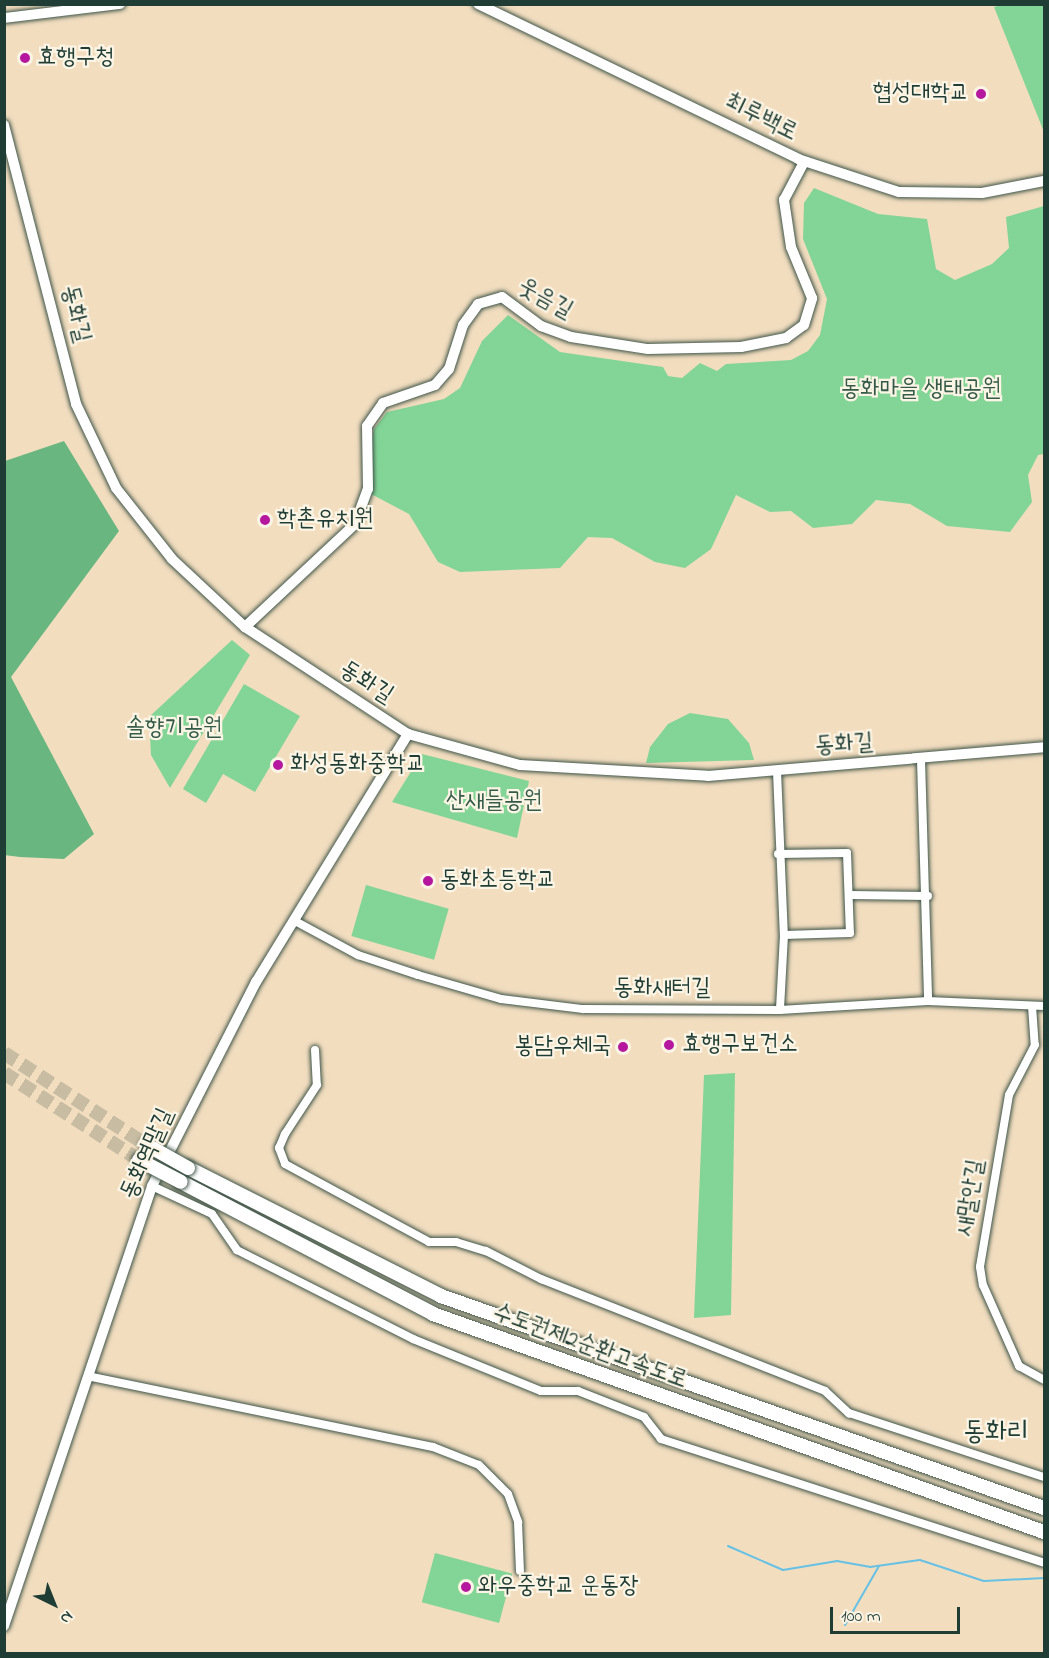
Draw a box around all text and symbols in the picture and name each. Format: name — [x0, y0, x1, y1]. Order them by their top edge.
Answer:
place label: 효행구청 — [37, 44, 114, 72]
marker: 효행구청 — [18, 51, 32, 65]
place label: 협성대학교 — [872, 80, 969, 108]
marker: 협성대학교 — [974, 87, 988, 101]
street label: 최루백로 — [720, 88, 802, 148]
street label: 웃음길 — [513, 272, 577, 326]
street label: 동화길 — [54, 282, 96, 346]
park label: 동화마을 생태공원 — [841, 376, 1001, 404]
place label: 학촌유치원 — [277, 506, 374, 534]
marker: 학촌유치원 — [258, 513, 272, 527]
street label: 동화길 — [334, 655, 398, 711]
park label: 솔향기공원 — [126, 715, 222, 743]
street label: 동화길 — [814, 729, 874, 761]
place label: 화성동화중학교 — [290, 751, 425, 779]
marker: 화성동화중학교 — [271, 758, 285, 772]
park label: 산새들공원 — [446, 788, 542, 816]
place label: 동화초등학교 — [440, 867, 556, 895]
marker: 동화초등학교 — [421, 874, 435, 888]
street label: 동화새터길 — [614, 975, 710, 1003]
place label: 효행구보건소 — [682, 1031, 798, 1059]
place label: 봉담우체국 — [514, 1033, 611, 1061]
marker: 효행구보건소 — [660, 1036, 678, 1054]
marker: 봉담우체국 — [616, 1040, 630, 1054]
street label: 동화역말길 — [115, 1104, 181, 1204]
street label: 새말안길 — [951, 1158, 991, 1238]
street label: 수도권제2순환고속도로 — [489, 1298, 691, 1396]
district label: 동화리 — [963, 1417, 1029, 1449]
place label: 와우중학교 운동장 — [478, 1573, 638, 1601]
north arrow — [24, 1574, 84, 1634]
marker: 와우중학교 운동장 — [459, 1580, 473, 1594]
scale bar — [833, 1595, 964, 1633]
text: 100 m — [841, 1604, 881, 1630]
text: N — [54, 1605, 78, 1630]

